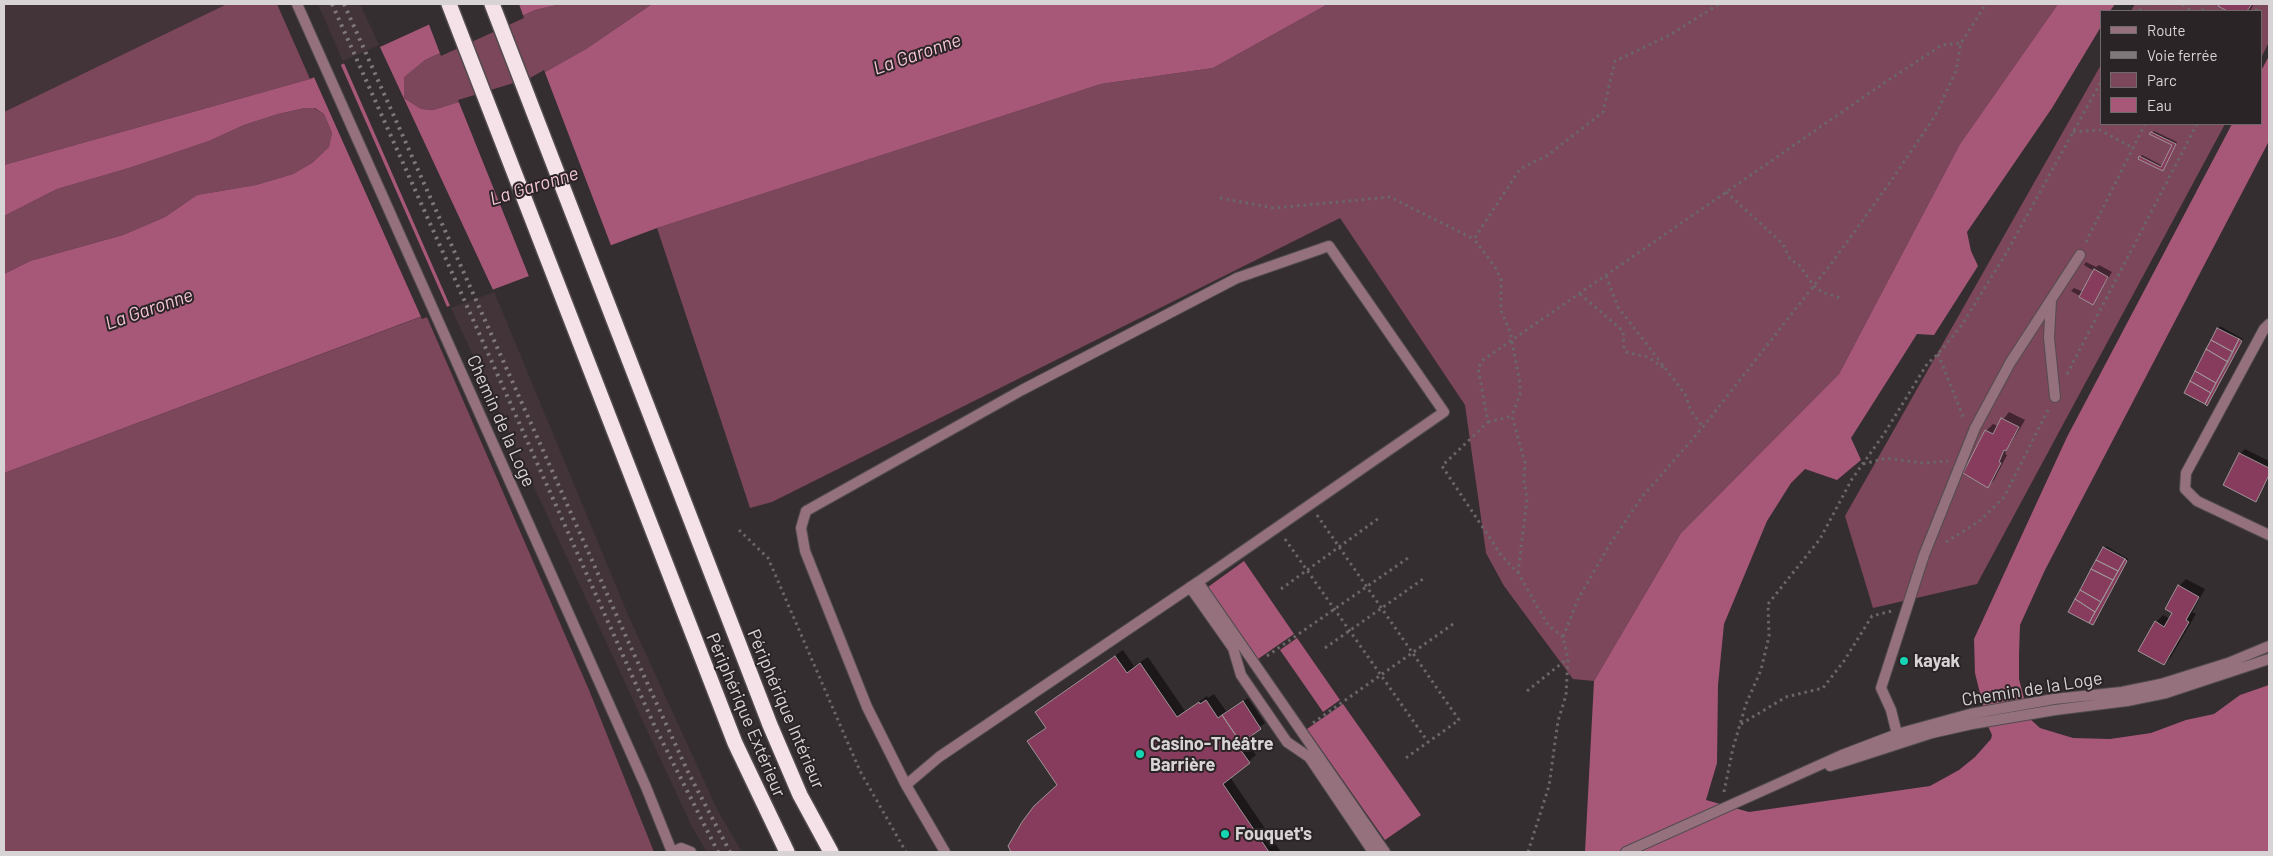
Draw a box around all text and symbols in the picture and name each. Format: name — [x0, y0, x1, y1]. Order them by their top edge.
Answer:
legend — [2100, 10, 2263, 125]
text: Route — [2147, 21, 2186, 39]
water label: La Garonne — [870, 28, 964, 80]
text: Voie ferrée — [2147, 46, 2218, 64]
text: Parc — [2147, 71, 2177, 89]
text: Eau — [2147, 96, 2172, 114]
water label: La Garonne — [487, 162, 581, 210]
water label: La Garonne — [102, 283, 196, 335]
street label: Chemin de la Loge — [462, 352, 540, 490]
street label: Périphérique Intérieur — [743, 626, 829, 792]
street label: Périphérique Extérieur — [702, 630, 790, 800]
place label: kayak — [1914, 650, 1960, 672]
marker: kayak — [1898, 655, 1910, 667]
street label: Chemin de la Loge — [1960, 667, 2104, 711]
place label: Casino-Théâtre Barrière — [1150, 733, 1274, 776]
marker: Casino-Théâtre Barrière — [1134, 748, 1146, 760]
place label: Fouquet's — [1235, 823, 1312, 845]
marker: Fouquet's — [1219, 828, 1231, 840]

